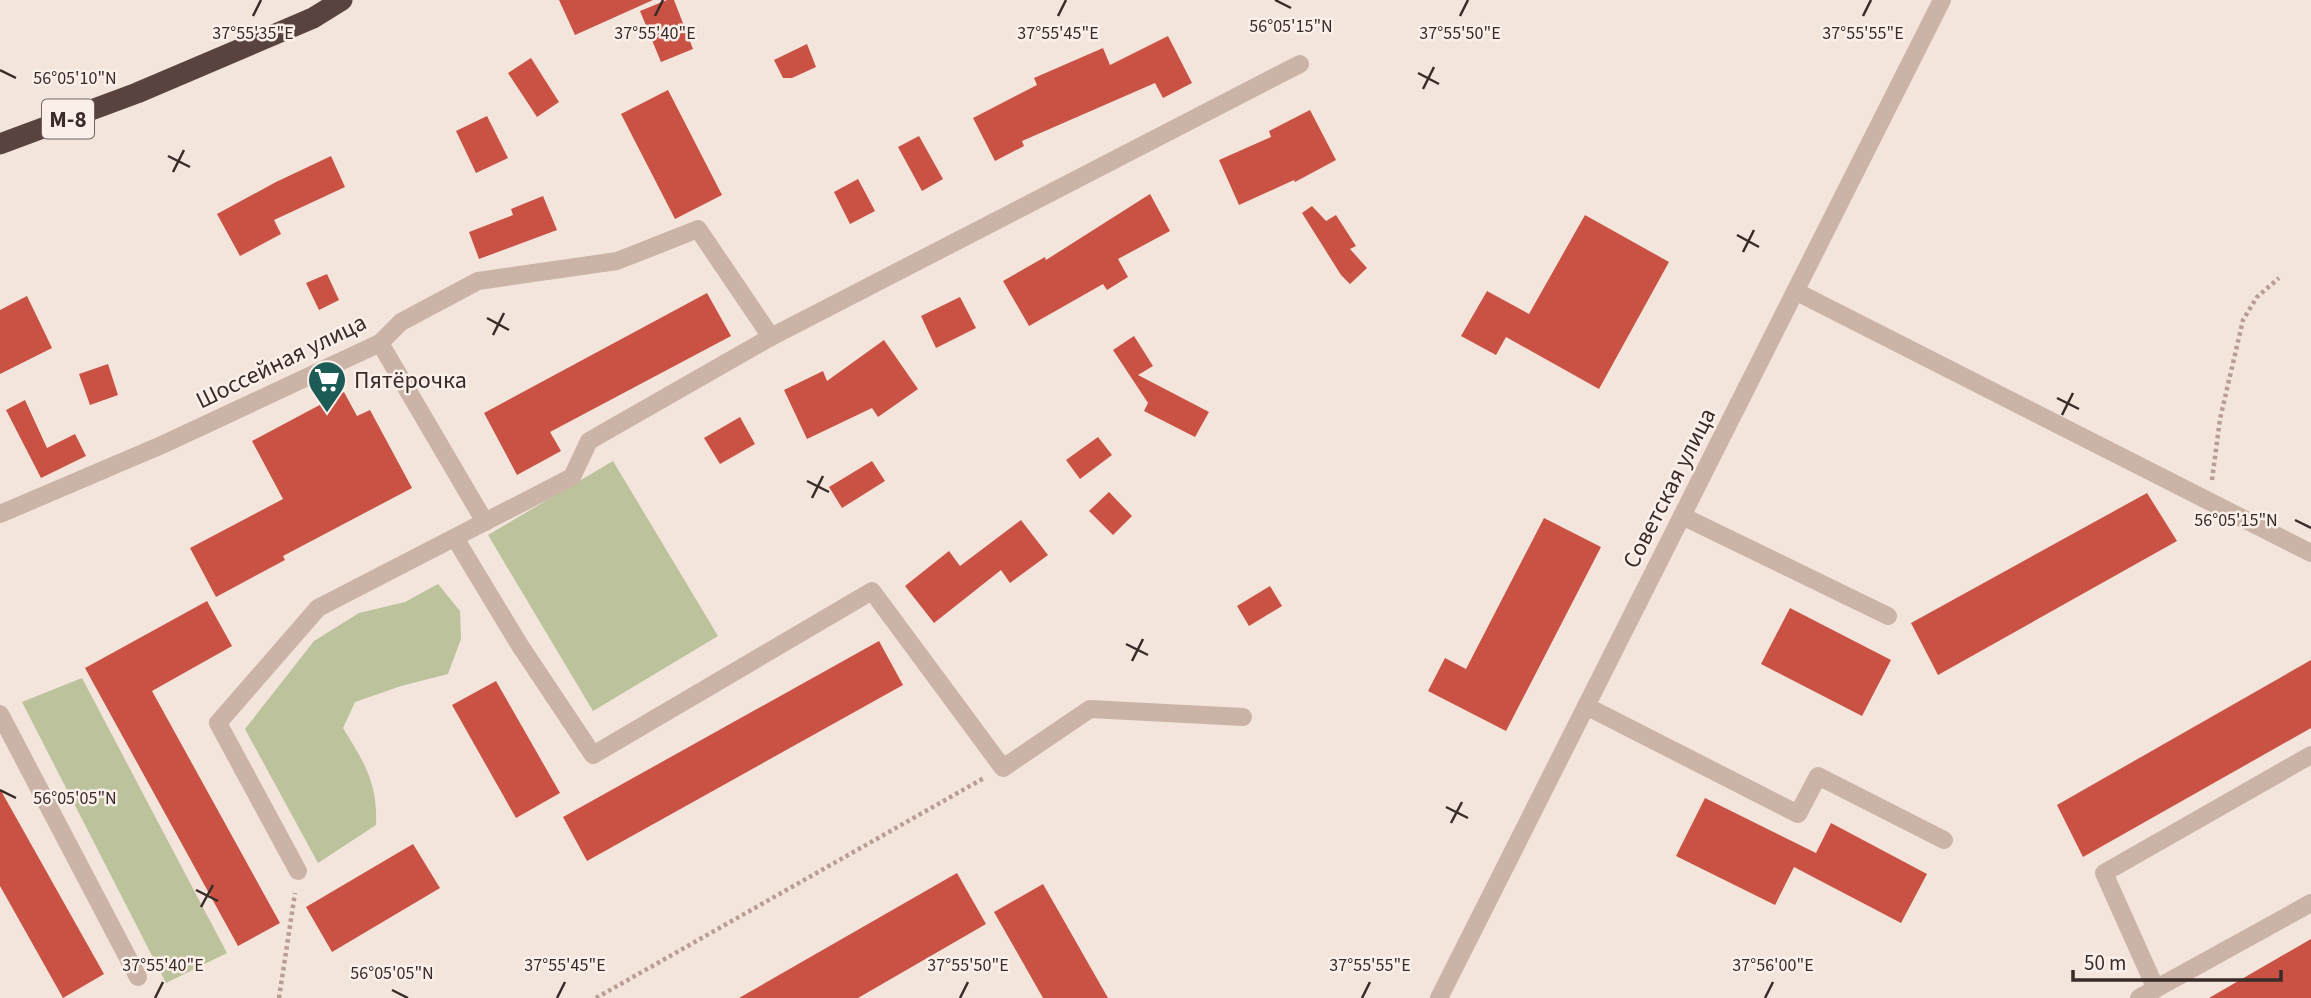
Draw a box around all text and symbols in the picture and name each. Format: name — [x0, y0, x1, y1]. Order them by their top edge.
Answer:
text: 56°05'15"N — [1249, 14, 1333, 39]
text: 37°55'35"E — [212, 21, 294, 46]
text: 37°55'40"E — [614, 21, 696, 46]
text: 37°55'45"E — [1017, 21, 1099, 46]
text: 37°55'50"E — [1419, 21, 1501, 46]
text: 37°55'55"E — [1822, 21, 1904, 46]
text: 56°05'10"N — [33, 66, 117, 91]
road number: М-8 — [42, 100, 94, 138]
street label: Шоссейная улица — [190, 305, 373, 418]
supermarket icon: Пятёрочка — [306, 359, 348, 414]
place label: Пятёрочка — [354, 363, 467, 398]
street label: Советская улица — [1614, 402, 1725, 575]
text: 56°05'15"N — [2194, 508, 2278, 533]
text: 56°05'05"N — [33, 786, 117, 811]
scale bar — [2073, 939, 2281, 983]
text: 50 m — [2084, 948, 2126, 978]
text: 37°55'40"E — [122, 953, 204, 978]
text: 37°55'45"E — [524, 953, 606, 978]
text: 37°55'50"E — [927, 953, 1009, 978]
text: 37°55'55"E — [1329, 953, 1411, 978]
text: 37°56'00"E — [1732, 953, 1814, 978]
text: 56°05'05"N — [350, 961, 434, 986]

